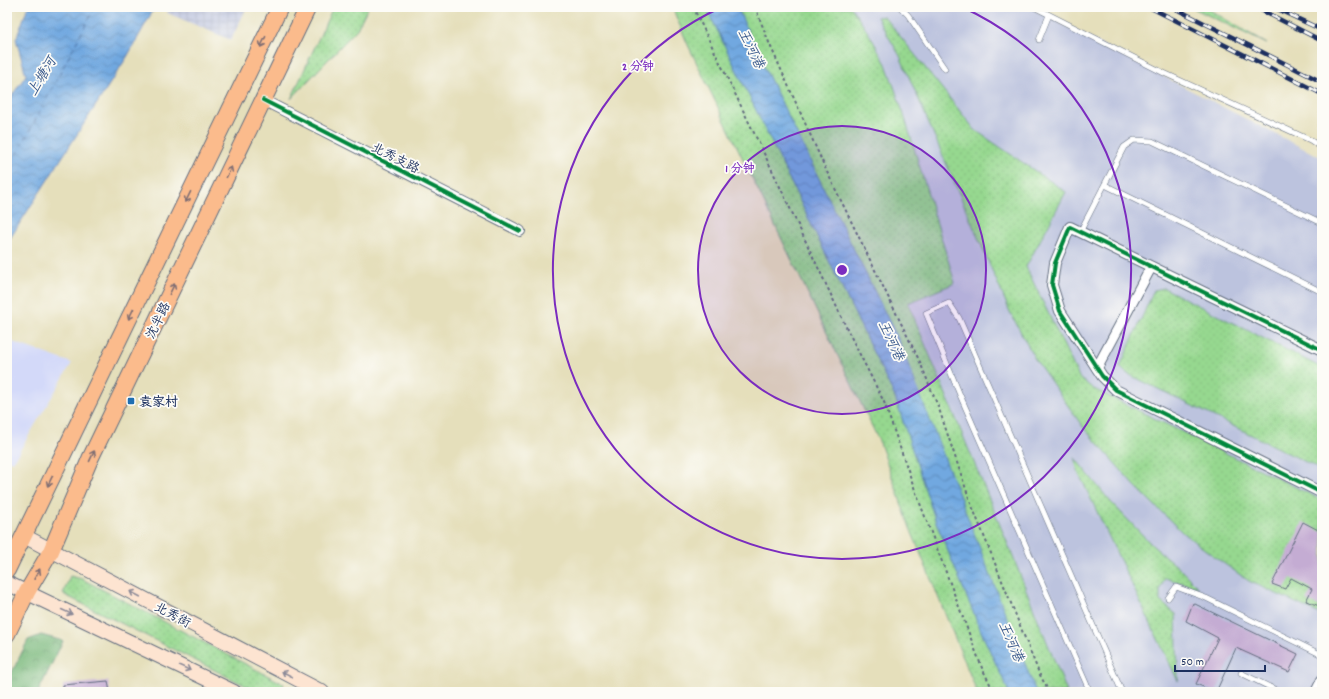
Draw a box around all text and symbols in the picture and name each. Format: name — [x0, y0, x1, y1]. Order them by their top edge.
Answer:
water label: 王河港 — [732, 26, 769, 74]
one-way arrow — [259, 36, 266, 48]
water label: 上塘河 — [23, 52, 63, 100]
text: 2 分钟 — [622, 59, 654, 76]
street label: 北秀支路 — [367, 139, 422, 179]
text: 1 分钟 — [725, 161, 755, 178]
one-way arrow — [226, 166, 233, 178]
one-way arrow — [184, 190, 191, 202]
centre of rings — [835, 263, 849, 277]
one-way arrow — [169, 283, 176, 295]
street label: 沈半路 — [142, 299, 176, 343]
one-way arrow — [127, 307, 134, 319]
water label: 王河港 — [872, 318, 909, 366]
place label: 袁家村 — [139, 394, 178, 413]
marker: 袁家村 — [126, 396, 136, 406]
one-way arrow — [89, 451, 96, 463]
one-way arrow — [46, 475, 53, 487]
one-way arrow — [34, 568, 42, 580]
one-way arrow — [129, 590, 141, 598]
street label: 北秀街 — [150, 599, 194, 634]
one-way arrow — [61, 609, 73, 616]
water label: 王河港 — [992, 619, 1029, 667]
scale bar — [1175, 647, 1265, 673]
text: 50 m — [1181, 654, 1204, 671]
one-way arrow — [179, 665, 191, 672]
one-way arrow — [281, 670, 293, 677]

